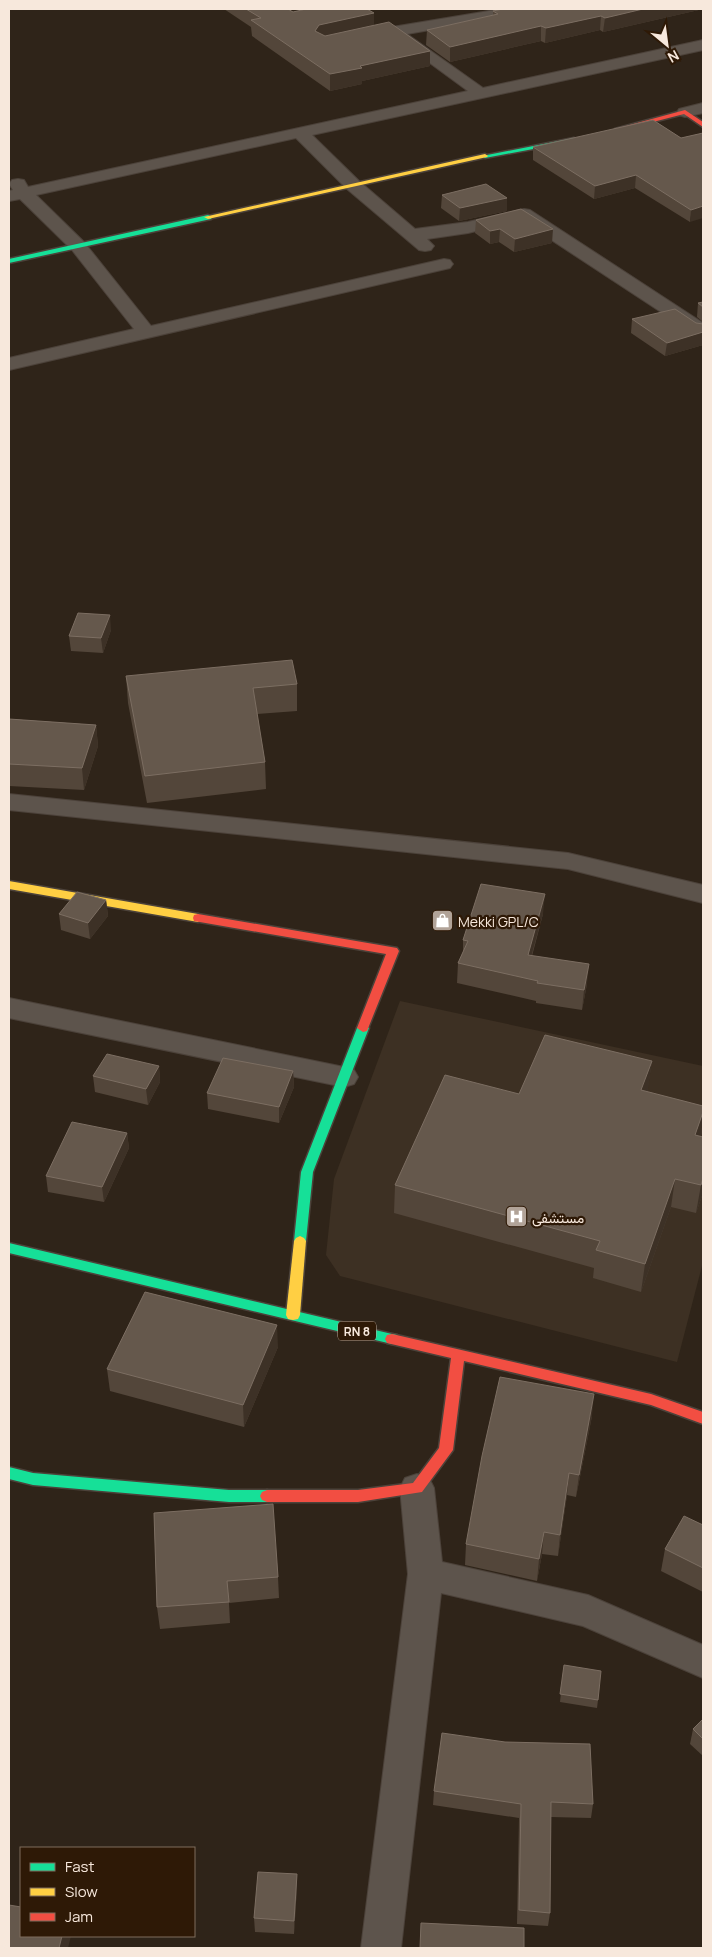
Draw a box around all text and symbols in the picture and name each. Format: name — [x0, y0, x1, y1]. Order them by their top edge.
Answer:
north arrow — [642, 20, 692, 70]
text: N — [665, 46, 683, 68]
shop icon: Mekki GPL/C — [430, 909, 454, 933]
place label: Mekki GPL/C — [458, 912, 539, 931]
hospital icon: مستشفى — [504, 1205, 528, 1229]
place label: مستشفى — [532, 1208, 584, 1227]
road number: RN 8 — [338, 1322, 376, 1340]
legend — [20, 1847, 195, 1937]
text: Fast — [65, 1856, 94, 1877]
text: Slow — [65, 1881, 98, 1902]
text: Jam — [65, 1906, 93, 1927]

